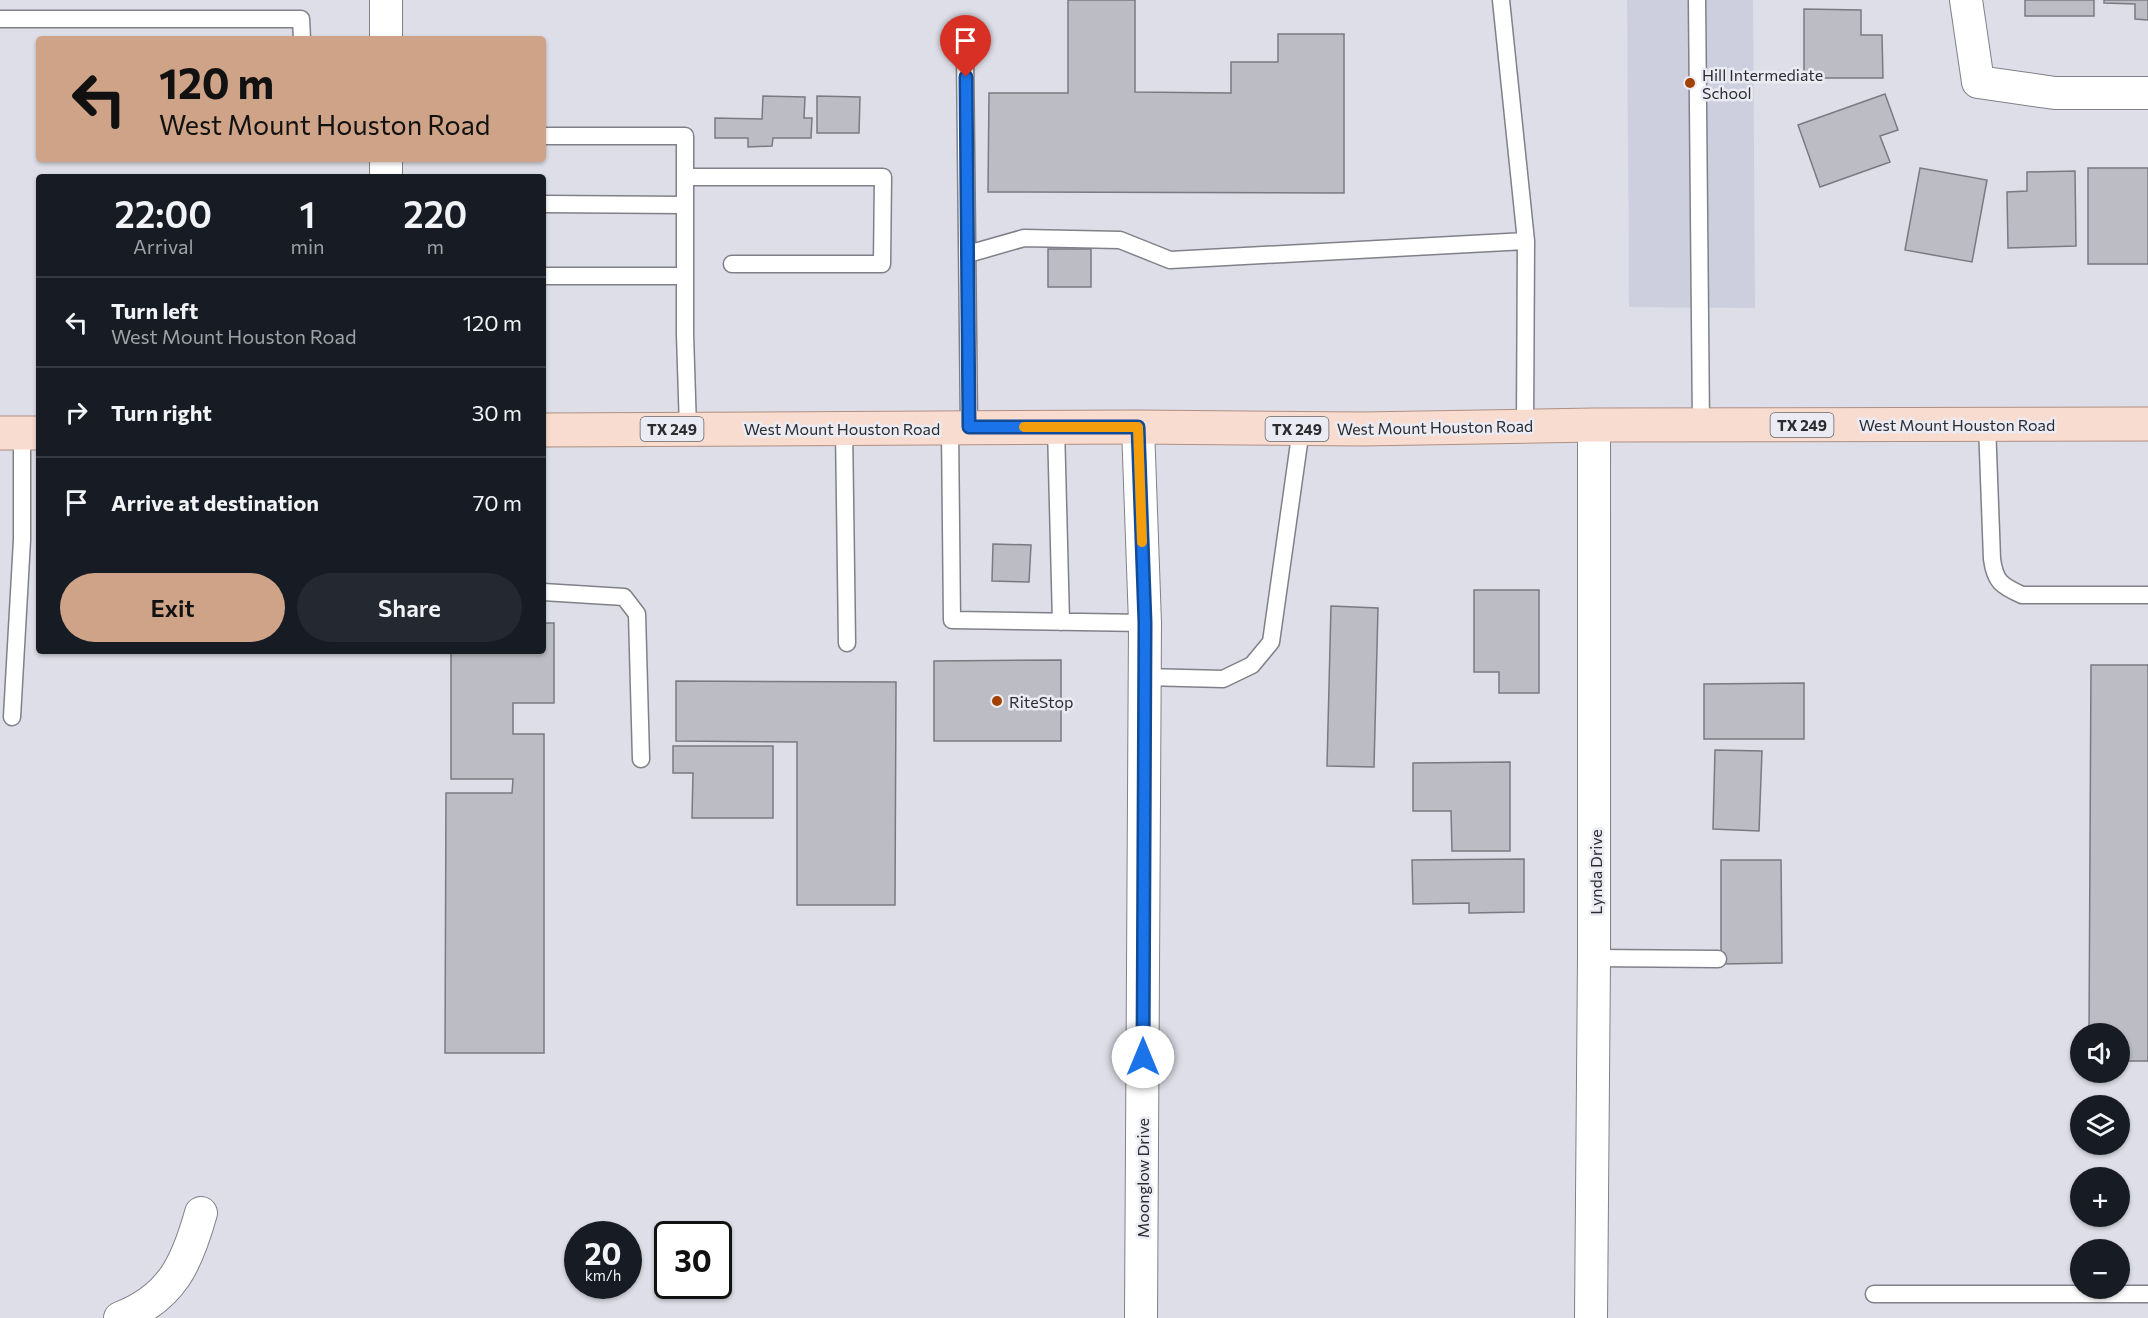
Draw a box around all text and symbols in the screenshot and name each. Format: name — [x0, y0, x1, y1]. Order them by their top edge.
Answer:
pin — [940, 15, 991, 77]
icon: arrive — [949, 24, 982, 57]
text: 120 m — [159, 56, 274, 108]
icon: left — [60, 60, 138, 138]
place label: Hill Intermediate School — [1702, 65, 1823, 102]
marker: Hill Intermediate School — [1683, 76, 1697, 90]
text: West Mount Houston Road — [159, 108, 490, 141]
text: 22:00 — [115, 191, 212, 235]
text: 1 — [300, 191, 316, 235]
text: 220 — [403, 191, 467, 235]
text: Arrival — [133, 234, 194, 258]
text: min — [291, 234, 325, 258]
text: m — [427, 234, 444, 258]
text: Turn left — [111, 297, 198, 324]
icon: left — [60, 306, 93, 339]
text: 120 m — [463, 309, 522, 336]
text: West Mount Houston Road — [111, 324, 357, 348]
icon: right — [60, 396, 93, 429]
text: Turn right — [111, 399, 212, 426]
text: 30 m — [472, 399, 522, 426]
road number: TX 249 — [1770, 413, 1834, 437]
street label: West Mount Houston Road — [1859, 415, 2055, 434]
street label: West Mount Houston Road — [1337, 416, 1533, 438]
road number: TX 249 — [640, 417, 704, 441]
road number: TX 249 — [1266, 417, 1328, 441]
street label: West Mount Houston Road — [744, 419, 940, 438]
icon: arrive — [60, 486, 93, 519]
text: Arrive at destination — [111, 489, 319, 516]
text: 70 m — [473, 489, 522, 516]
button: Exit — [60, 573, 285, 642]
button: Share — [297, 573, 522, 642]
place label: RiteStop — [1009, 692, 1073, 711]
marker: RiteStop — [990, 694, 1004, 708]
street label: Lynda Drive — [1586, 829, 1605, 915]
map controls — [2070, 1023, 2130, 1299]
button: sound — [2070, 1023, 2130, 1083]
position arrow — [1111, 1025, 1175, 1089]
button: layers — [2070, 1095, 2130, 1155]
street label: Moonglow Drive — [1133, 1118, 1152, 1238]
button: + — [2070, 1167, 2130, 1227]
speed limit sign: 30 — [654, 1221, 732, 1299]
text: 20 — [585, 1234, 621, 1271]
button: − — [2070, 1239, 2130, 1299]
text: km/h — [585, 1266, 621, 1284]

